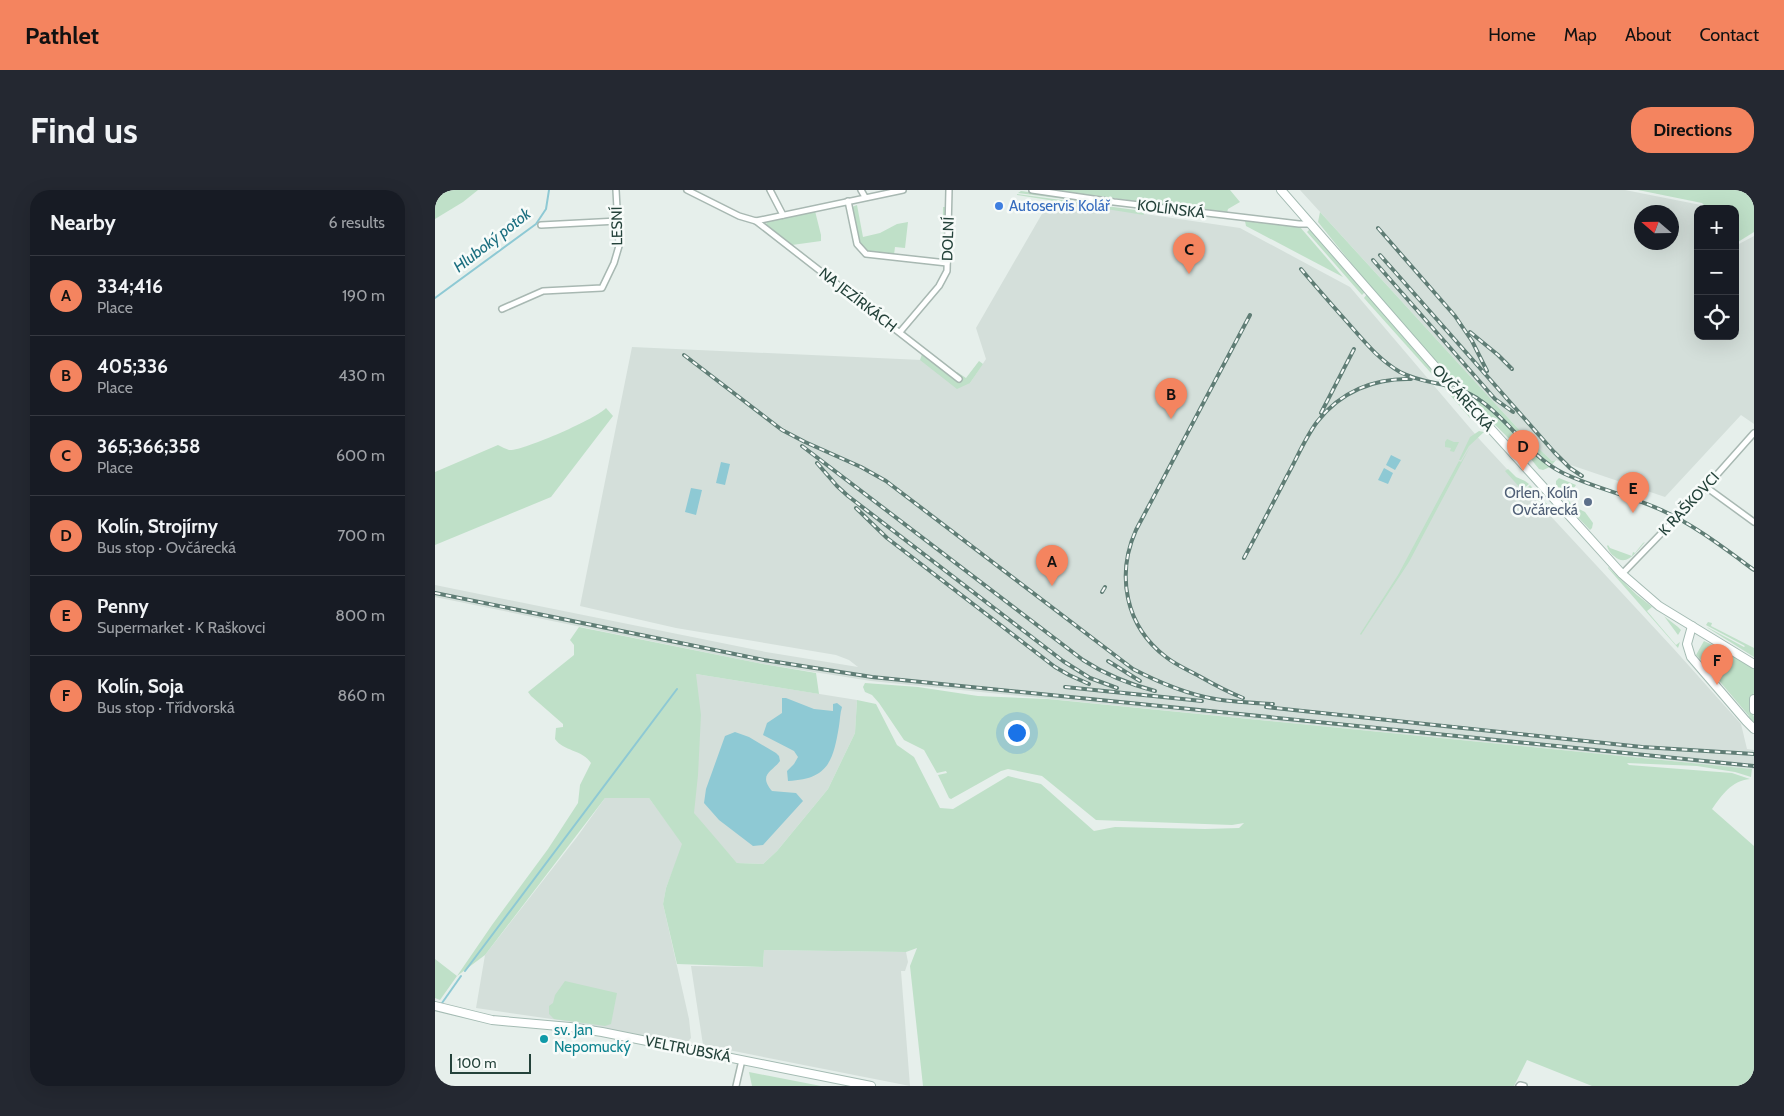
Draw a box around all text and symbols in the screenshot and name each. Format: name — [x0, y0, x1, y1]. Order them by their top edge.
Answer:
text: Pathlet — [25, 21, 99, 50]
text: Home — [1488, 24, 1536, 46]
text: Map — [1564, 24, 1597, 46]
text: About — [1625, 24, 1671, 46]
text: Contact — [1699, 24, 1759, 46]
button: Directions — [1631, 107, 1754, 153]
text: Find us — [30, 109, 138, 152]
street label: KOLÍNSKÁ — [1136, 195, 1207, 222]
place label: Autoservis Kolář — [1009, 197, 1111, 215]
marker: Autoservis Kolář — [993, 200, 1005, 212]
water label: Hluboký potok — [450, 203, 535, 276]
north arrow — [1634, 205, 1679, 250]
map controls — [1694, 205, 1739, 340]
button: + — [1694, 205, 1739, 250]
street label: LESNÍ — [607, 206, 626, 246]
text: Nearby — [50, 210, 116, 235]
text: 6 results — [329, 213, 385, 232]
street label: DOLNÍ — [937, 216, 958, 261]
pin: C — [1173, 233, 1205, 274]
button: − — [1694, 250, 1739, 295]
street label: NA JEZÍRKÁCH — [815, 263, 901, 336]
text: 334;416 — [97, 275, 163, 298]
text: A — [61, 286, 71, 305]
text: 190 m — [342, 286, 385, 305]
button: locate — [1694, 295, 1739, 340]
text: Place — [97, 298, 133, 317]
text: 405;336 — [97, 355, 168, 378]
street label: OVČÁRECKÁ — [1428, 360, 1499, 435]
text: B — [61, 366, 71, 385]
text: 430 m — [338, 366, 385, 385]
text: Place — [97, 378, 133, 397]
pin: B — [1155, 378, 1187, 419]
pin: D — [1507, 430, 1539, 471]
text: 365;366;358 — [97, 435, 200, 458]
text: C — [61, 446, 71, 465]
text: 600 m — [336, 446, 385, 465]
text: Place — [97, 458, 133, 477]
street label: K RAŠKOVCI — [1654, 468, 1723, 540]
pin: E — [1617, 472, 1649, 513]
place label: Orlen, Kolín Ovčárecká — [1504, 484, 1579, 519]
marker: Orlen, Kolín Ovčárecká — [1582, 496, 1594, 508]
text: Kolín, Strojírny — [97, 515, 218, 538]
text: D — [60, 526, 72, 545]
text: 700 m — [337, 526, 385, 545]
text: Bus stop · Ovčárecká — [97, 538, 236, 557]
pin: A — [1036, 545, 1068, 586]
text: Penny — [97, 595, 149, 618]
text: E — [61, 606, 71, 625]
text: 800 m — [335, 606, 385, 625]
text: Supermarket · K Raškovci — [97, 618, 265, 637]
pin: F — [1701, 644, 1733, 685]
text: Kolín, Soja — [97, 675, 184, 698]
text: F — [62, 686, 70, 705]
text: 860 m — [337, 686, 385, 705]
text: Bus stop · Třídvorská — [97, 698, 235, 717]
your location — [1004, 720, 1030, 746]
place label: sv. Jan Nepomucký — [554, 1021, 631, 1056]
street label: VELTRUBSKÁ — [643, 1031, 733, 1066]
marker: sv. Jan Nepomucký — [538, 1033, 550, 1045]
scale bar — [450, 1051, 531, 1074]
text: 100 m — [457, 1054, 497, 1072]

